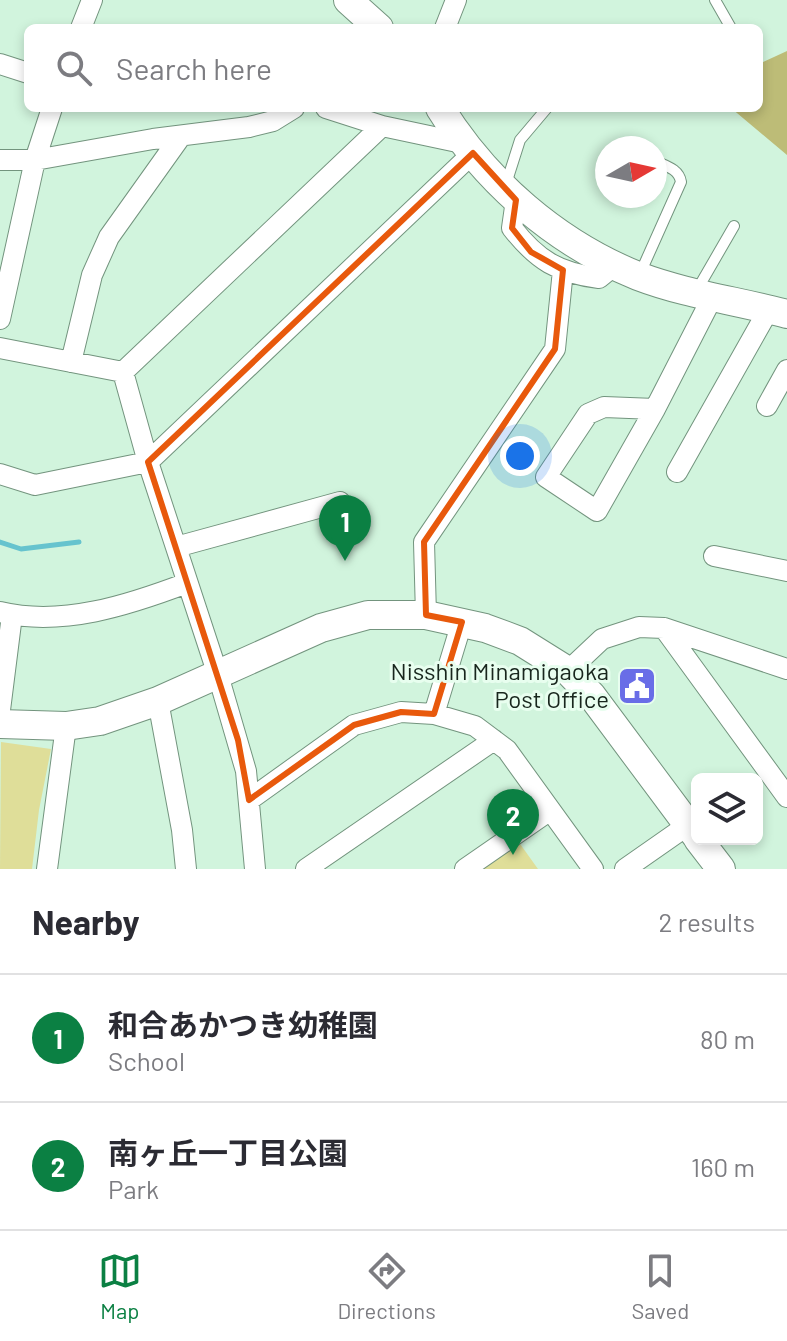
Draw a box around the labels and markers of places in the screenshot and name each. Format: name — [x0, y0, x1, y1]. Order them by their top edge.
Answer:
pin: 1 — [319, 495, 371, 561]
place label: Nisshin Minamigaoka Post Office — [390, 656, 609, 713]
public building icon: Nisshin Minamigaoka Post Office — [616, 665, 658, 707]
pin: 2 — [487, 789, 539, 855]

